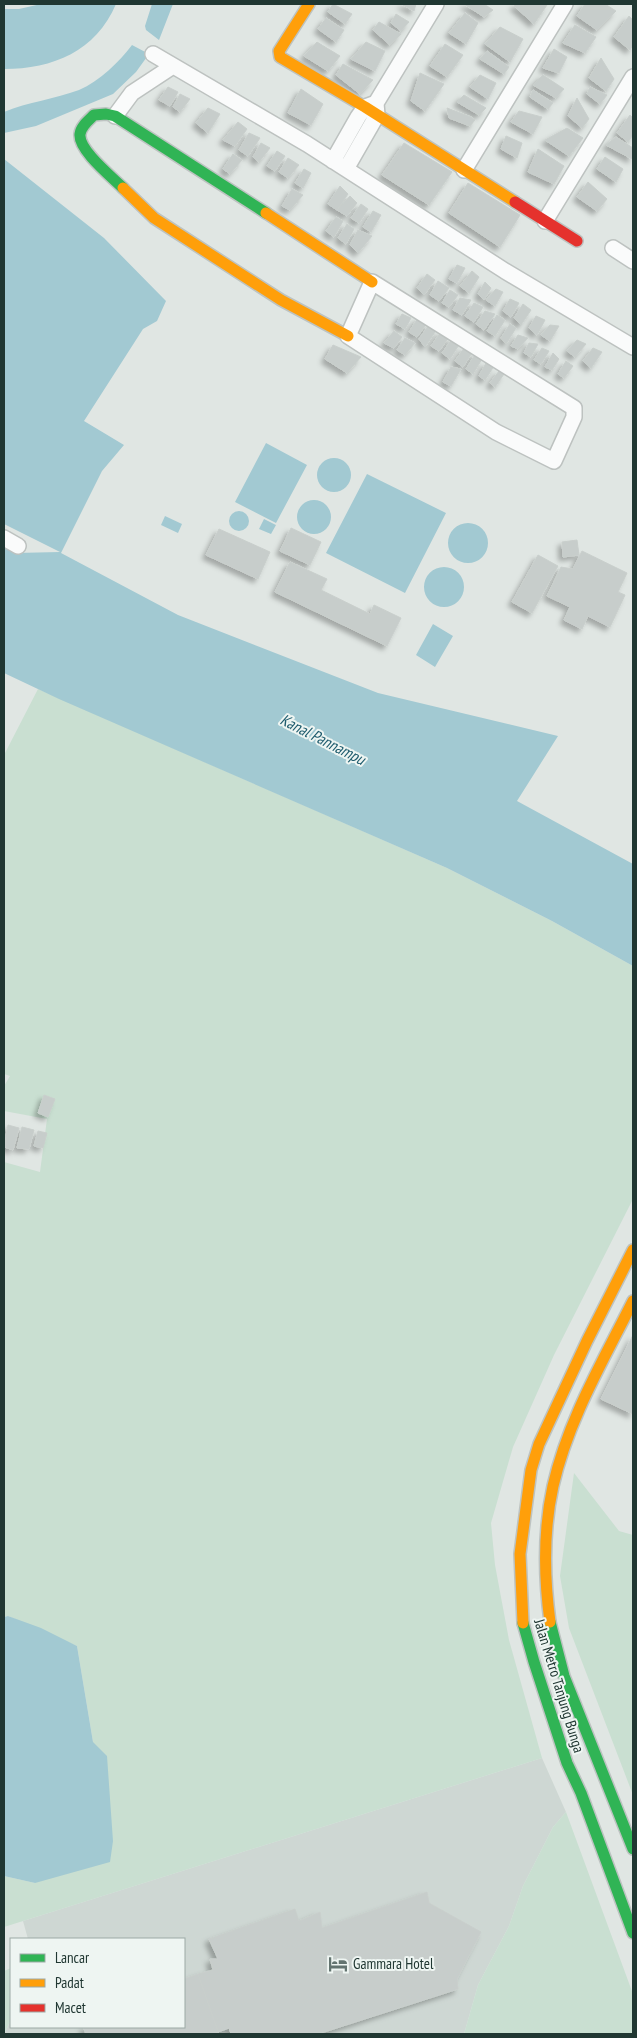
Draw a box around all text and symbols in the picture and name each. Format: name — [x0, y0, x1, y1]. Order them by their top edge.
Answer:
water label: Kanal Pannampu — [277, 709, 370, 769]
street label: Jalan Metro Tanjung Bunga — [530, 1616, 589, 1755]
legend — [10, 1938, 185, 2028]
text: Lancar — [55, 1948, 90, 1967]
hotel icon: Gammara Hotel — [327, 1953, 349, 1975]
place label: Gammara Hotel — [353, 1954, 434, 1973]
text: Padat — [55, 1973, 84, 1992]
text: Macet — [55, 1998, 86, 2017]

